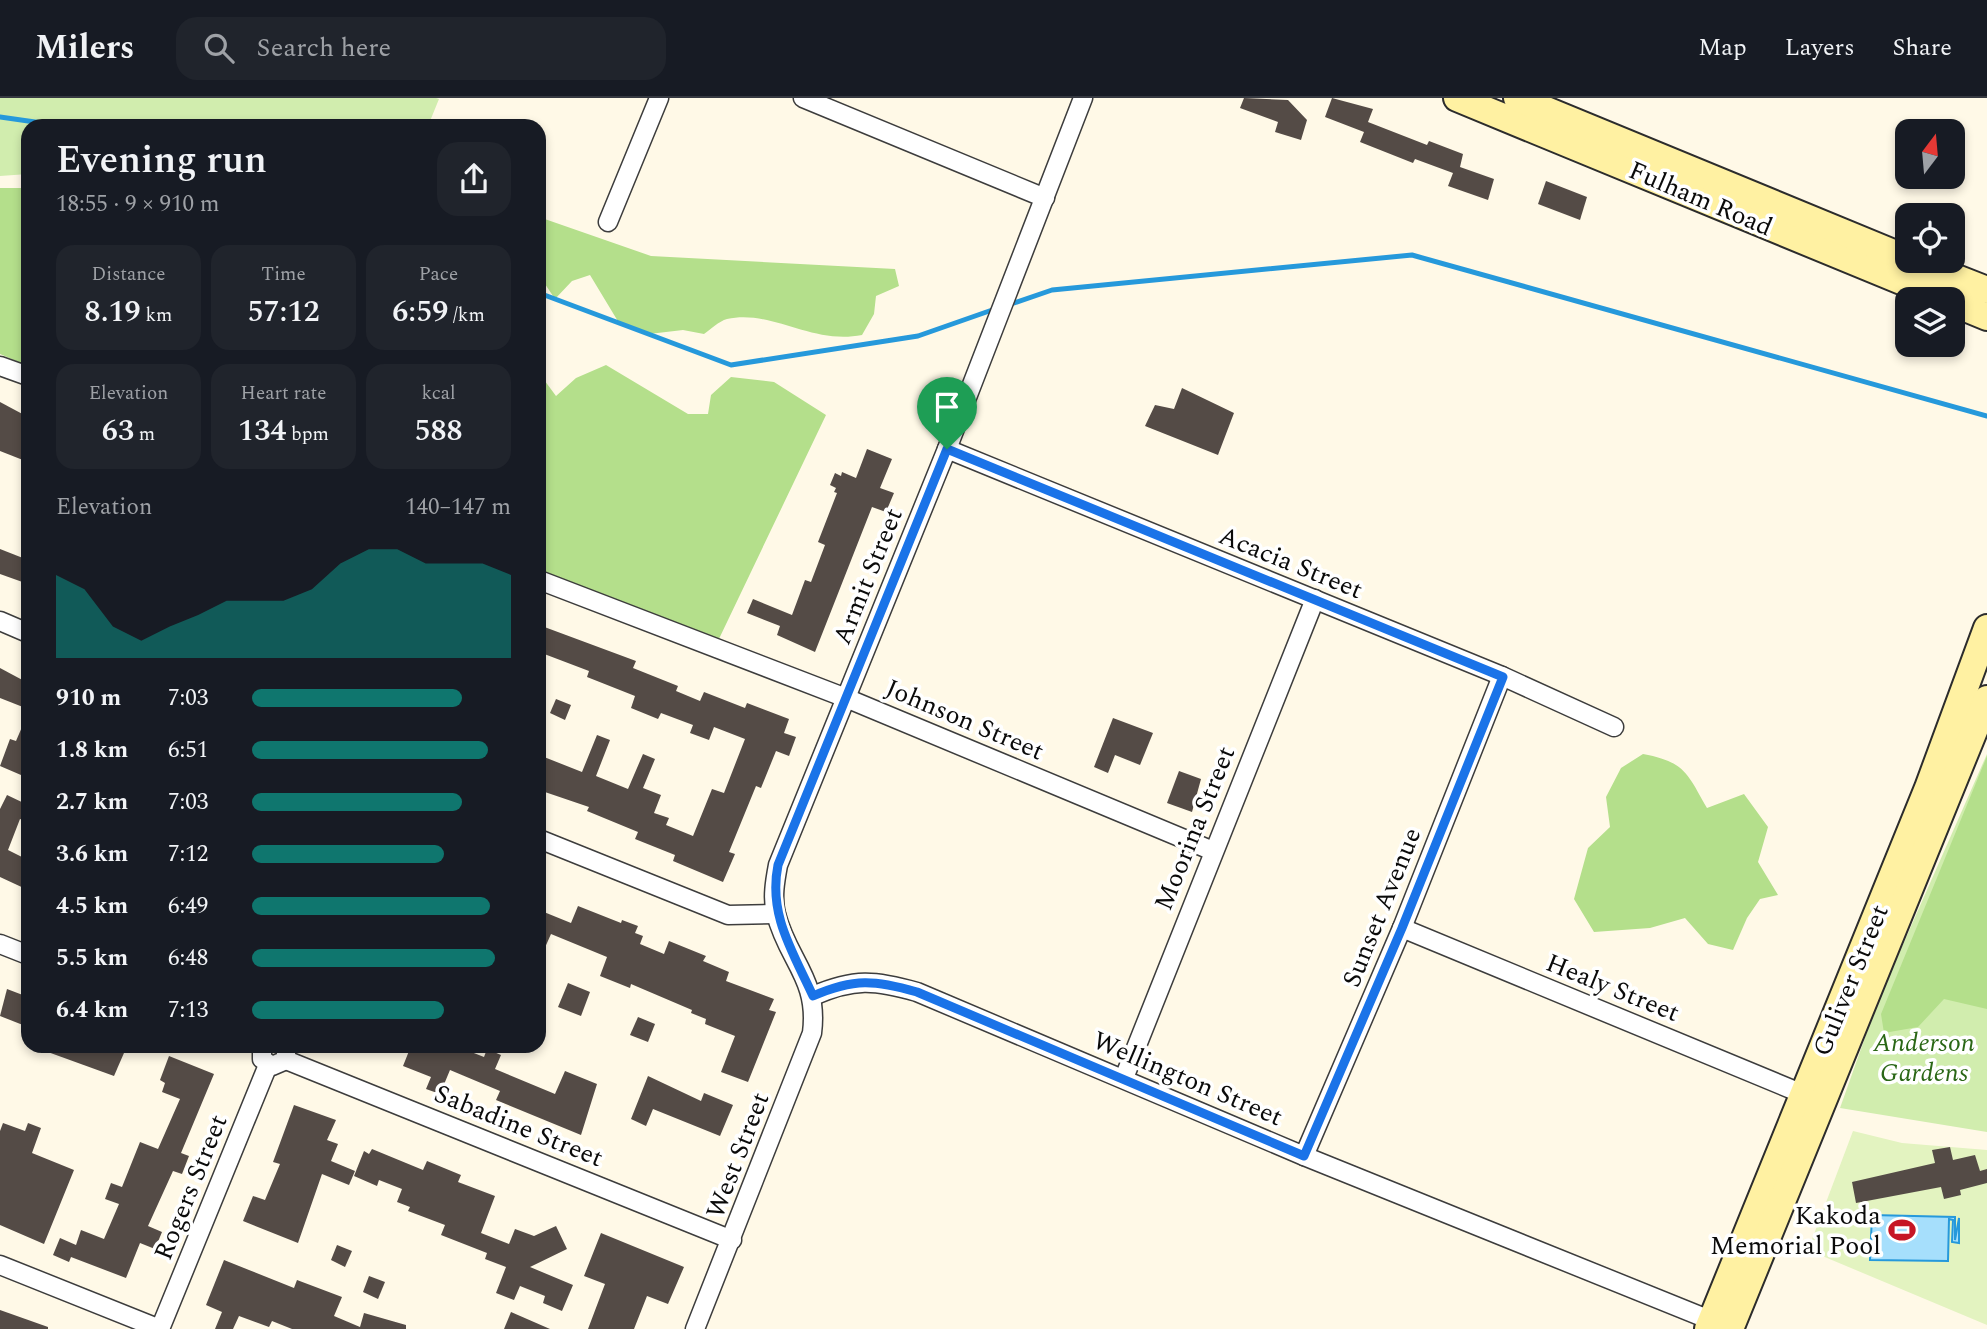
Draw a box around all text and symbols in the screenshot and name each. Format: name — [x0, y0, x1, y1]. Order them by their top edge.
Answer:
search box — [176, 17, 666, 80]
text: Milers — [35, 23, 134, 73]
text: Search here — [256, 28, 391, 68]
icon: search — [200, 29, 238, 67]
text: Map — [1698, 30, 1747, 66]
text: Layers — [1785, 30, 1855, 66]
text: Share — [1893, 30, 1952, 66]
north arrow — [1895, 119, 1965, 189]
map controls — [1895, 119, 1965, 357]
text: Evening run — [56, 132, 267, 190]
button: share — [437, 142, 511, 216]
street label: Fulham Road — [1622, 151, 1779, 247]
text: 18:55 · 9 × 910 m — [56, 187, 220, 222]
button: locate — [1895, 203, 1965, 273]
text: Distance — [91, 260, 166, 289]
text: Time — [261, 260, 306, 289]
text: Pace — [419, 260, 458, 289]
button: layers — [1895, 287, 1965, 357]
text: 8.19 — [85, 289, 141, 335]
text: 57:12 — [247, 289, 320, 335]
text: 6:59 — [392, 289, 448, 335]
text: km — [141, 301, 172, 330]
text: /km — [448, 301, 485, 330]
pin — [917, 377, 977, 449]
text: Elevation — [89, 379, 168, 408]
text: Heart rate — [241, 379, 326, 408]
text: kcal — [421, 379, 456, 408]
icon: arrive — [928, 388, 966, 426]
text: 63 — [102, 408, 134, 454]
text: 134 — [238, 408, 286, 454]
text: 588 — [414, 408, 463, 454]
text: m — [134, 420, 155, 449]
text: bpm — [286, 420, 329, 449]
text: Elevation — [56, 490, 152, 525]
text: 140–147 m — [405, 490, 511, 525]
street label: Armit Street — [822, 502, 913, 651]
street label: Acacia Street — [1213, 516, 1369, 610]
street label: Johnson Street — [879, 668, 1050, 771]
text: 910 m — [56, 681, 121, 716]
text: 7:03 — [168, 681, 208, 716]
text: 1.8 km — [56, 733, 128, 768]
text: 6:51 — [168, 733, 208, 768]
street label: Moorina Street — [1144, 740, 1246, 917]
text: 2.7 km — [56, 785, 128, 820]
text: 7:03 — [168, 785, 208, 820]
street label: Sunset Avenue — [1332, 822, 1432, 993]
text: 3.6 km — [56, 837, 128, 872]
text: 7:12 — [168, 837, 208, 872]
text: 4.5 km — [56, 889, 128, 924]
text: 6:49 — [168, 889, 208, 924]
street label: Guliver Street — [1802, 898, 1900, 1062]
text: 5.5 km — [56, 941, 128, 976]
text: 6:48 — [168, 941, 208, 976]
street label: Healy Street — [1540, 943, 1686, 1033]
text: 6.4 km — [56, 993, 128, 1028]
text: 7:13 — [168, 993, 208, 1028]
street label: Wellington Street — [1086, 1021, 1289, 1137]
park label: Anderson Gardens — [1872, 1023, 1975, 1093]
street label: Sabadine Street — [428, 1074, 609, 1178]
street label: West Street — [696, 1086, 780, 1224]
street label: Rogers Street — [144, 1108, 238, 1266]
place label: Kakoda Memorial Pool — [1710, 1196, 1881, 1266]
sports icon: Kakoda Memorial Pool — [1887, 1215, 1917, 1245]

